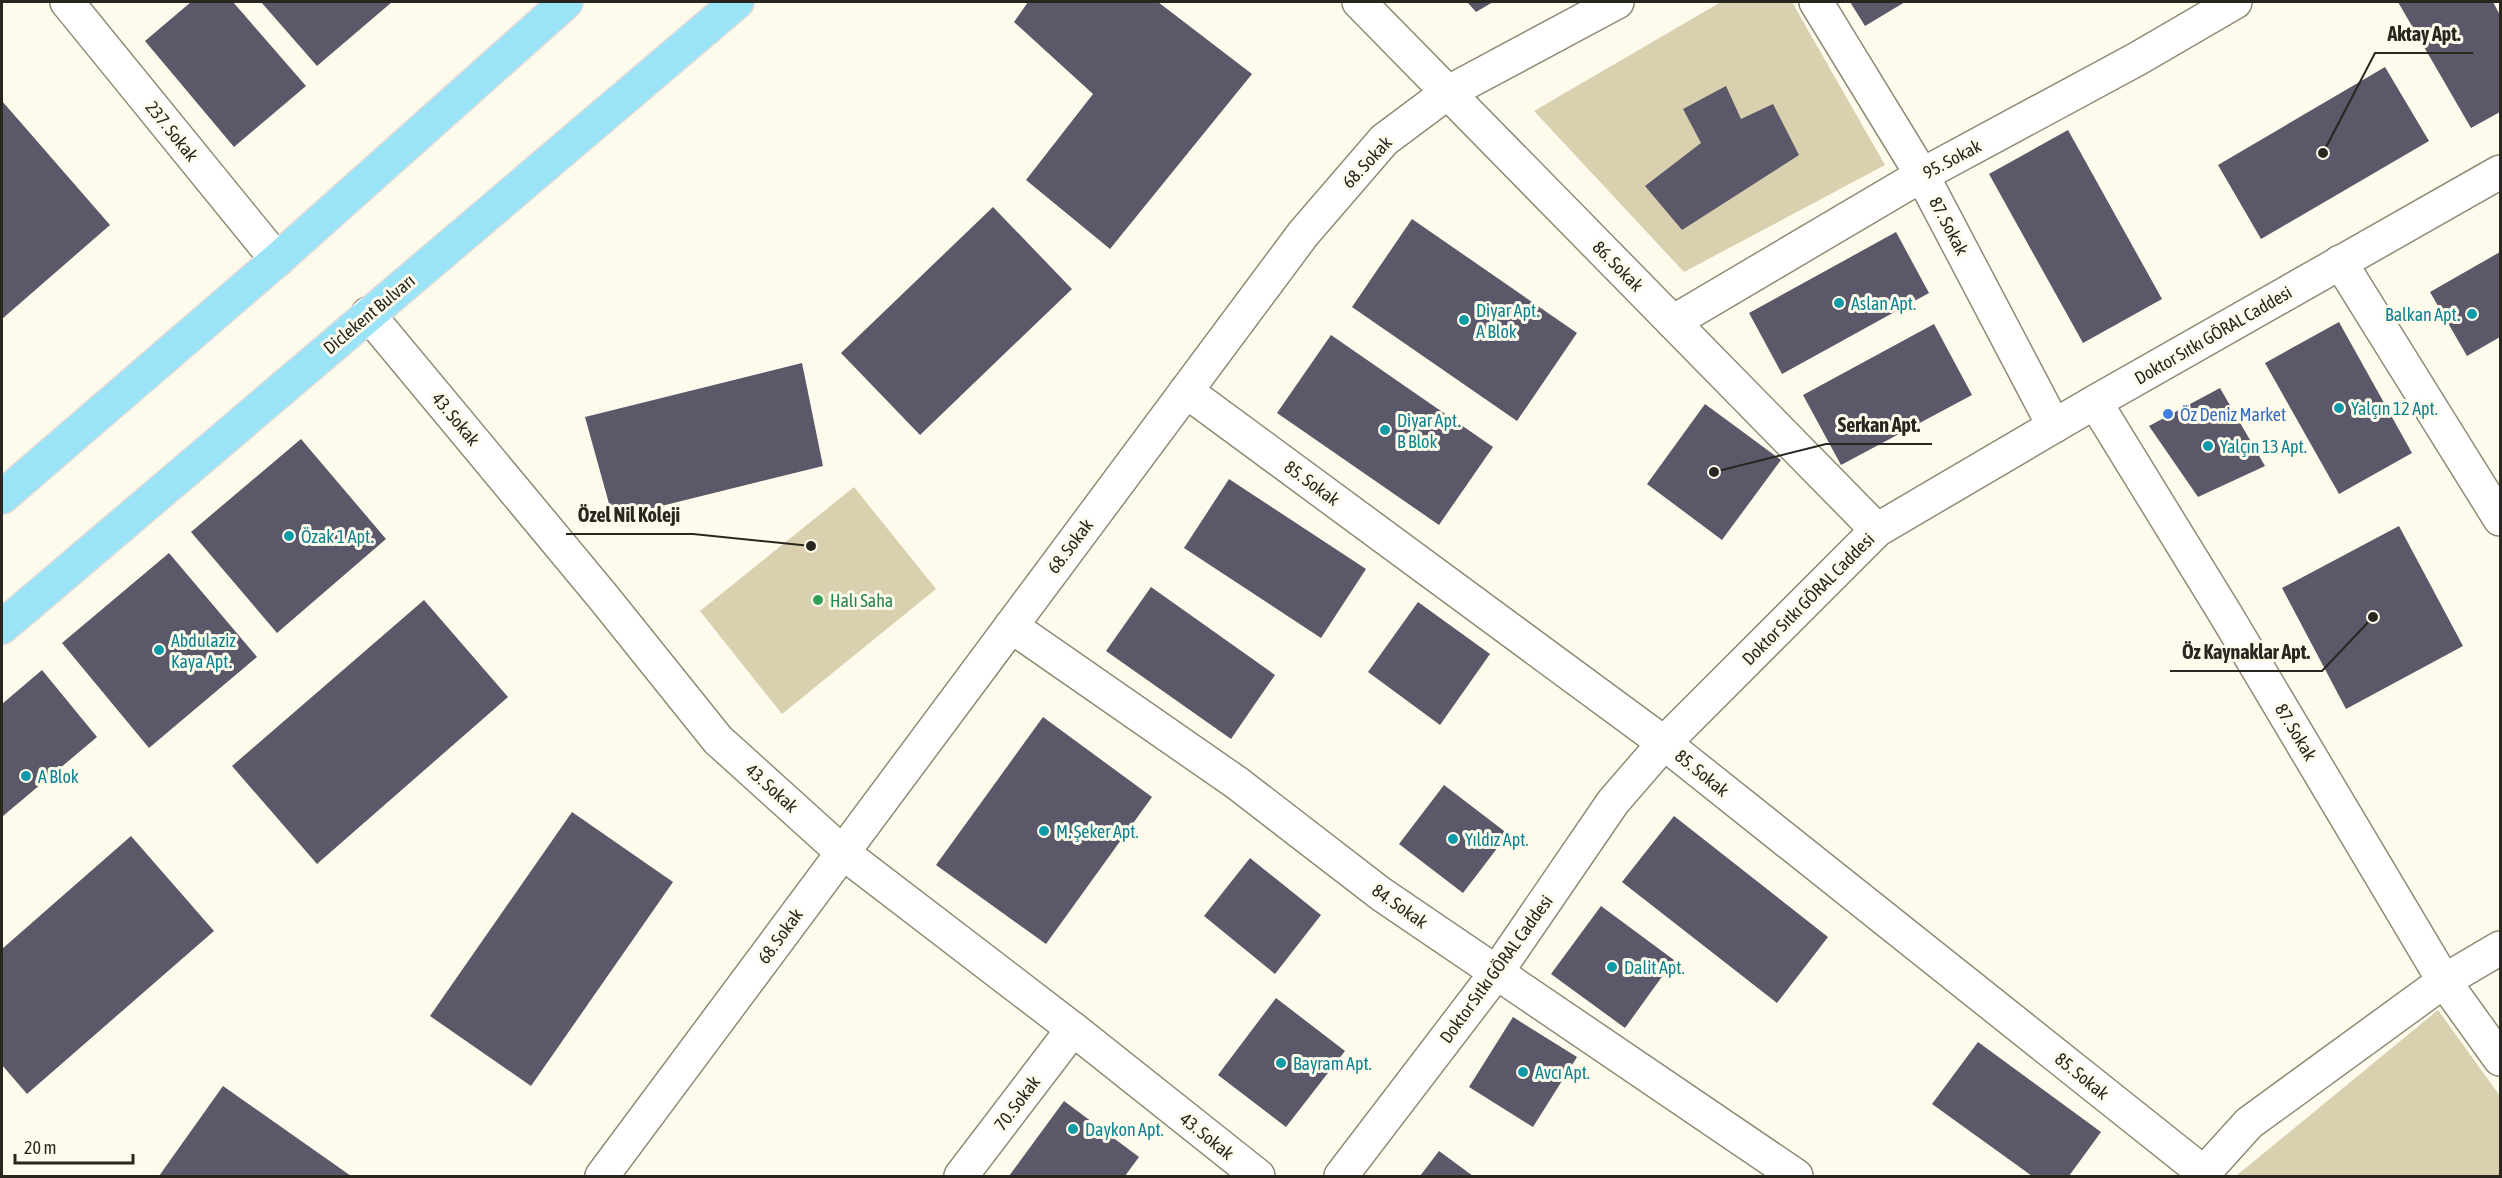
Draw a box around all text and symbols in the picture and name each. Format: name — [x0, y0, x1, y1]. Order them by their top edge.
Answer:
callout: Aktay Apt. — [2375, 15, 2473, 53]
text: Aktay Apt. — [2386, 22, 2461, 45]
street label: 237. Sokak — [141, 97, 203, 165]
street label: 68. Sokak — [1338, 132, 1396, 192]
street label: 95. Sokak — [1919, 135, 1985, 183]
street label: 87. Sokak — [1925, 193, 1973, 259]
street label: 86. Sokak — [1588, 236, 1648, 296]
street label: Diclekent Bulvarı — [319, 270, 419, 358]
street label: Doktor Sıtkı GÖRAL Caddesi — [2131, 281, 2295, 389]
place label: Aslan Apt. — [1851, 293, 1916, 314]
marker: Aslan Apt. — [1832, 296, 1846, 310]
place label: Diyar Apt. A Blok — [1476, 300, 1539, 342]
place label: Balkan Apt. — [2385, 304, 2460, 325]
marker: Balkan Apt. — [2465, 307, 2479, 321]
marker: Diyar Apt. A Blok — [1457, 313, 1471, 327]
street label: 43. Sokak — [428, 388, 484, 450]
place label: Yalçın 12 Apt. — [2351, 398, 2438, 419]
marker: Yalçın 12 Apt. — [2332, 401, 2346, 415]
place label: Öz Deniz Market — [2180, 404, 2286, 425]
callout: Serkan Apt. — [1826, 406, 1932, 444]
marker: Öz Deniz Market — [2161, 407, 2175, 421]
place label: Diyar Apt. B Blok — [1397, 410, 1460, 452]
text: Serkan Apt. — [1838, 413, 1921, 436]
marker: Diyar Apt. B Blok — [1378, 423, 1392, 437]
place label: Yalçın 13 Apt. — [2220, 436, 2307, 457]
marker: Yalçın 13 Apt. — [2201, 439, 2215, 453]
street label: 85. Sokak — [1280, 456, 1344, 510]
callout: Özel Nil Koleji — [566, 496, 693, 534]
text: Özel Nil Koleji — [578, 503, 680, 526]
street label: 68. Sokak — [1043, 515, 1097, 577]
place label: Özak 1 Apt. — [301, 526, 373, 547]
marker: Özak 1 Apt. — [282, 529, 296, 543]
street label: Doktor Sıtkı GÖRAL Caddesi — [1738, 529, 1878, 669]
place label: Halı Saha — [830, 590, 893, 611]
marker: Halı Saha — [811, 593, 825, 607]
place label: Abdulaziz Kaya Apt. — [171, 630, 236, 672]
callout: Öz Kaynaklar Apt. — [2170, 633, 2322, 671]
text: Öz Kaynaklar Apt. — [2182, 640, 2311, 663]
marker: Abdulaziz Kaya Apt. — [152, 643, 166, 657]
street label: 87. Sokak — [2271, 700, 2321, 764]
street label: 85. Sokak — [1671, 745, 1733, 801]
street label: 43. Sokak — [742, 759, 802, 817]
place label: A Blok — [38, 766, 79, 787]
marker: A Blok — [19, 769, 33, 783]
place label: M. Şeker Apt. — [1056, 821, 1139, 842]
marker: M. Şeker Apt. — [1037, 824, 1051, 838]
place label: Yıldız Apt. — [1465, 829, 1529, 850]
marker: Yıldız Apt. — [1446, 832, 1460, 846]
street label: 84. Sokak — [1368, 879, 1432, 933]
street label: Doktor Sıtkı GÖRAL Caddesi — [1435, 891, 1557, 1047]
street label: 68. Sokak — [753, 904, 807, 968]
place label: Dalit Apt. — [1624, 957, 1685, 978]
marker: Dalit Apt. — [1605, 960, 1619, 974]
street label: 85. Sokak — [2051, 1048, 2113, 1104]
place label: Bayram Apt. — [1293, 1053, 1372, 1074]
marker: Bayram Apt. — [1274, 1056, 1288, 1070]
place label: Avcı Apt. — [1535, 1062, 1590, 1083]
marker: Avcı Apt. — [1516, 1065, 1530, 1079]
street label: 70. Sokak — [990, 1072, 1044, 1134]
street label: 43. Sokak — [1176, 1108, 1238, 1164]
place label: Daykon Apt. — [1085, 1119, 1164, 1140]
marker: Daykon Apt. — [1066, 1122, 1080, 1136]
scale bar — [15, 1127, 134, 1165]
text: 20 m — [24, 1137, 56, 1158]

